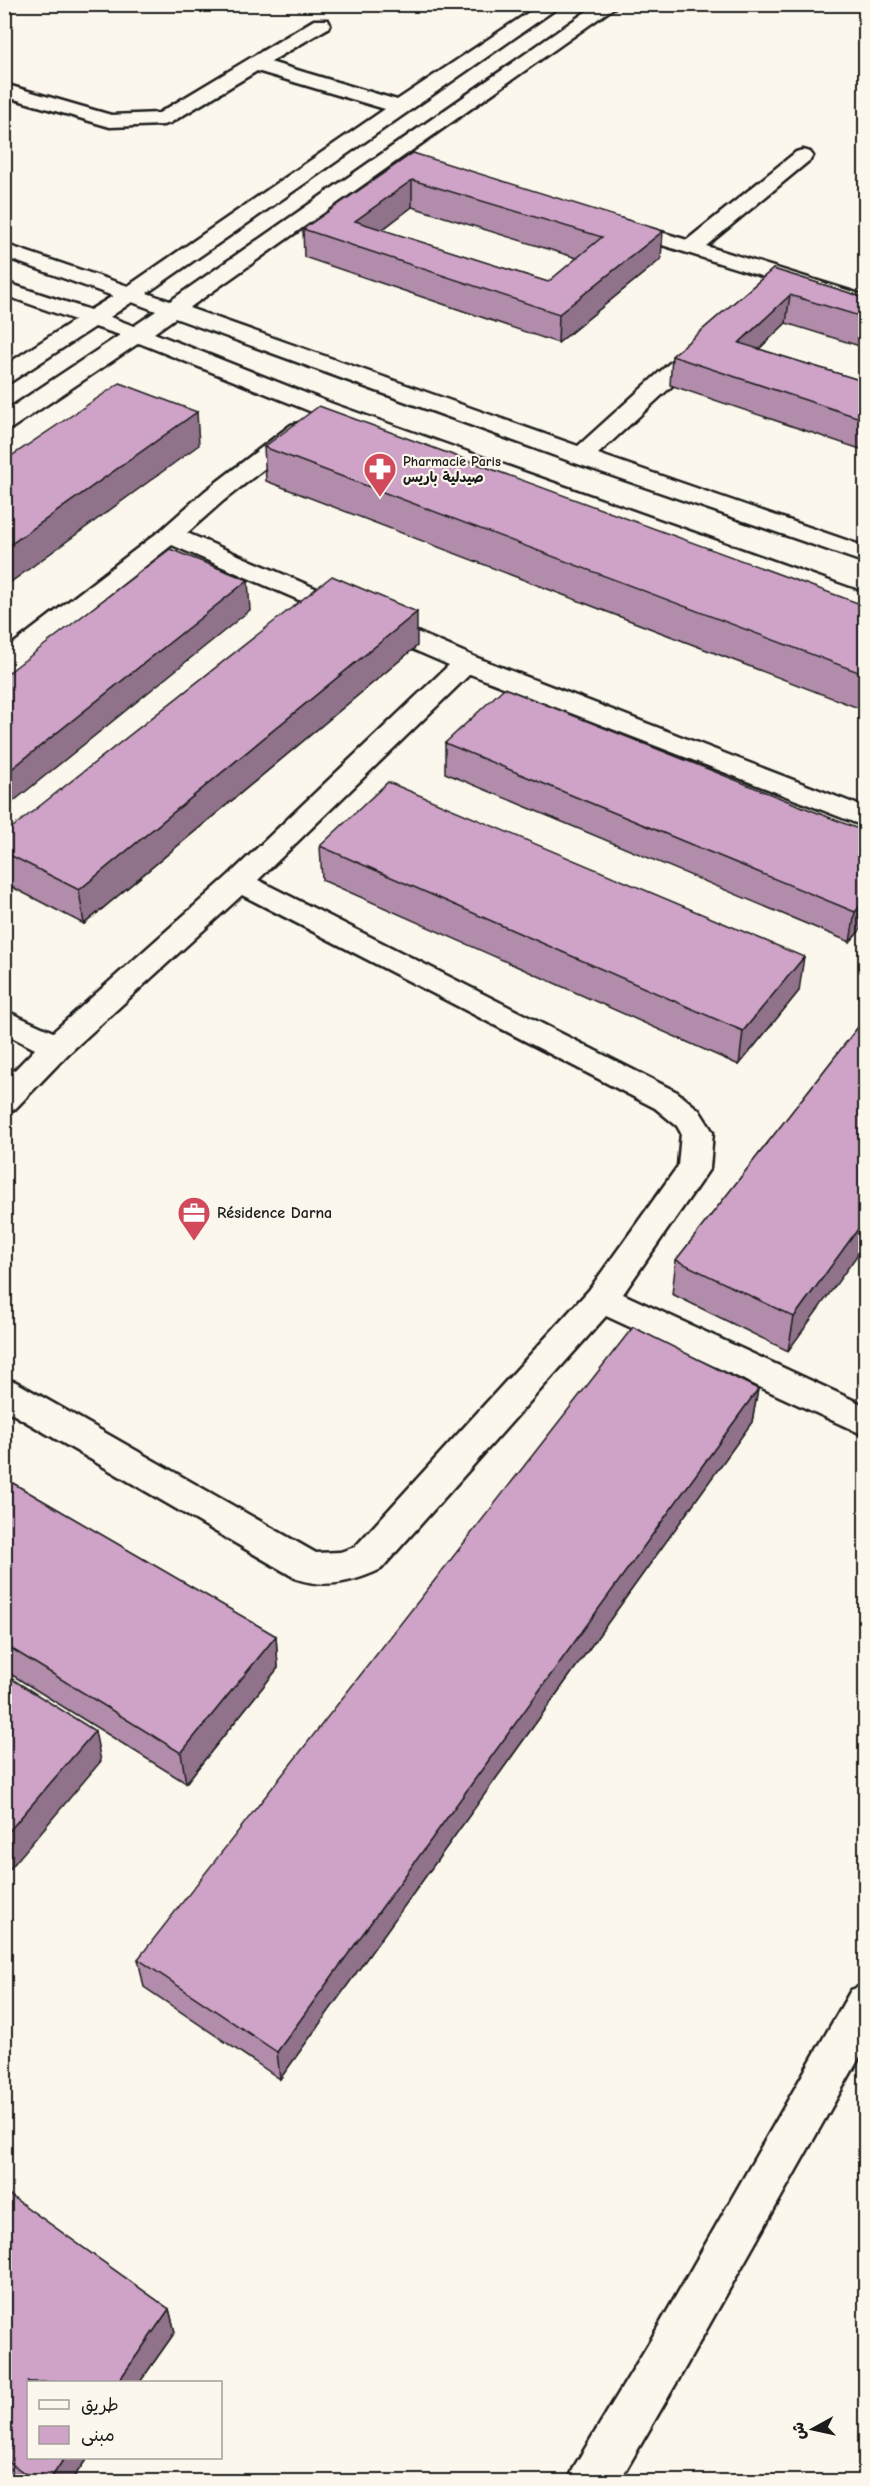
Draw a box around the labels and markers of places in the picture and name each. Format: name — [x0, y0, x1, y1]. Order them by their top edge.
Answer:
pharmacy icon: Pharmacie Paris صيدلية باريس — [362, 451, 398, 498]
place label: Pharmacie Paris صيدلية باريس — [403, 453, 501, 486]
office icon: Résidence Darna — [176, 1195, 212, 1242]
place label: Résidence Darna — [217, 1204, 332, 1222]

